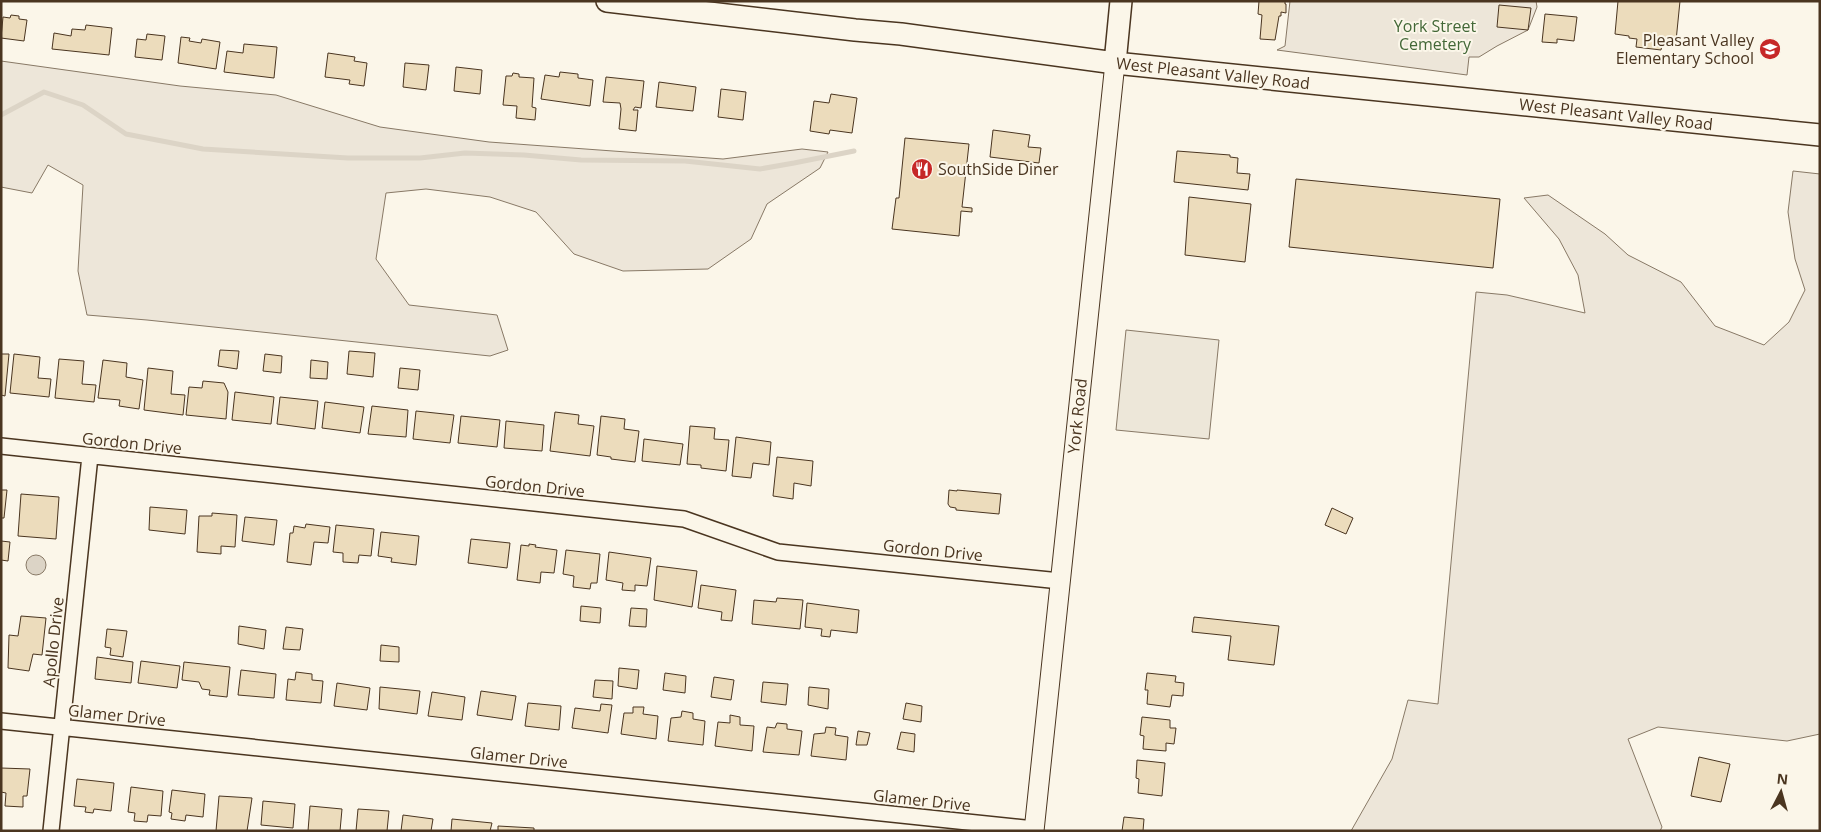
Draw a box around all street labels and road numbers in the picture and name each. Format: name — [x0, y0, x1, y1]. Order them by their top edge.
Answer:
street label: West Pleasant Valley Road — [1115, 52, 1311, 94]
street label: West Pleasant Valley Road — [1518, 93, 1714, 135]
street label: York Road — [1062, 377, 1092, 455]
street label: Gordon Drive — [81, 427, 183, 459]
street label: Gordon Drive — [484, 470, 586, 502]
street label: Gordon Drive — [882, 534, 984, 566]
street label: Apollo Drive — [37, 596, 69, 688]
street label: Glamer Drive — [67, 699, 167, 731]
street label: Glamer Drive — [469, 741, 569, 773]
street label: Glamer Drive — [872, 784, 972, 816]

